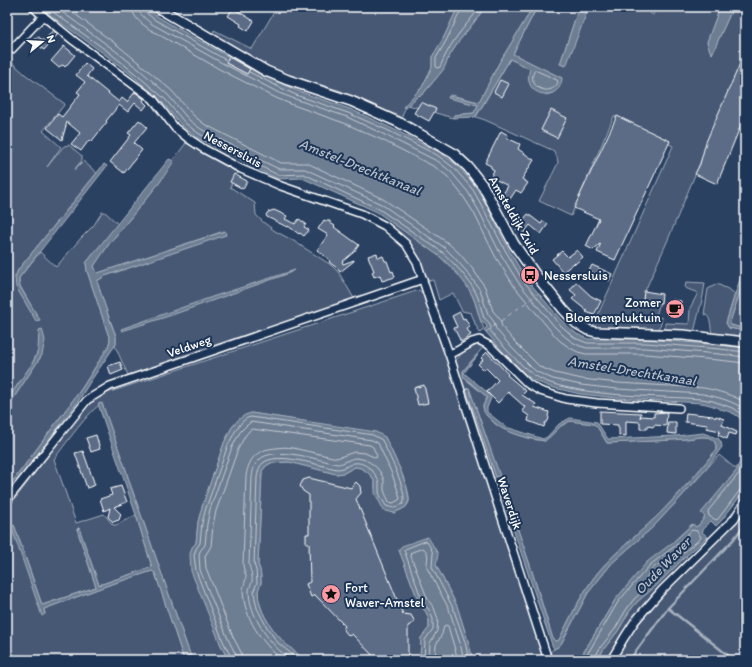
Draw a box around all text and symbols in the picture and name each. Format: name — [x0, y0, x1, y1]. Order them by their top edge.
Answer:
north arrow — [22, 22, 62, 62]
text: N — [44, 34, 58, 45]
street label: Nessersluis — [201, 127, 265, 171]
water label: Amstel-Drechtkanaal — [297, 135, 424, 200]
street label: Amsteldijk Zuid — [486, 173, 542, 257]
bus stop icon: Nessersluis — [519, 264, 541, 286]
place label: Nessersluis — [544, 268, 608, 283]
place label: Zomer Bloemenpluktuin — [565, 295, 661, 325]
cafe icon: Zomer Bloemenpluktuin — [664, 298, 686, 320]
street label: Veldweg — [165, 331, 213, 361]
water label: Amstel-Drechtkanaal — [567, 352, 698, 390]
street label: Waverdijk — [494, 475, 526, 532]
water label: Oude Waver — [631, 533, 696, 598]
place label: Fort Waver-Amstel — [345, 580, 425, 610]
place icon: Fort Waver-Amstel — [320, 583, 342, 605]

